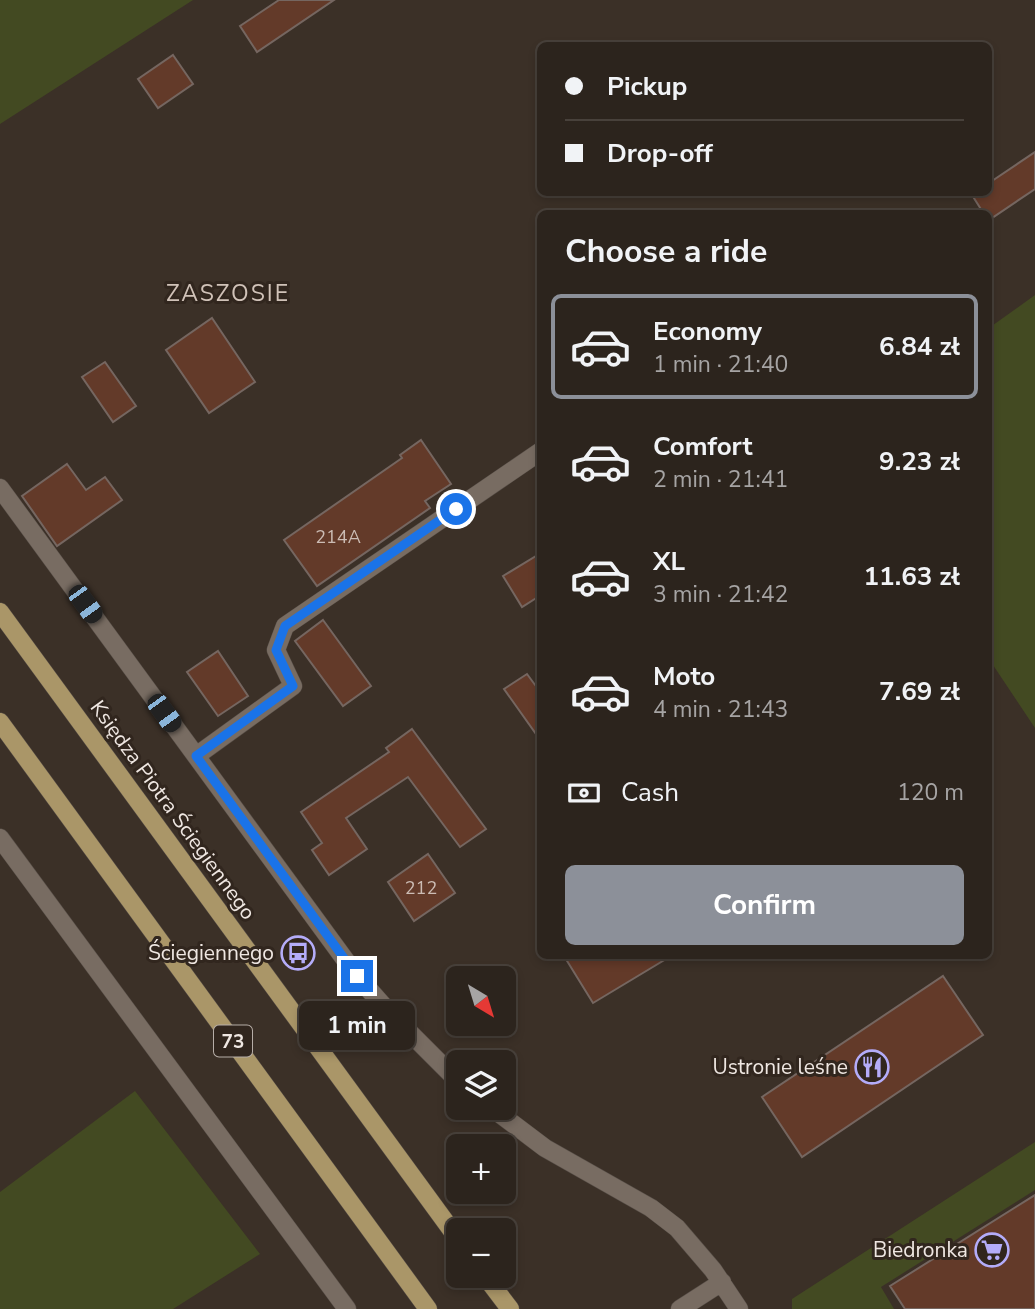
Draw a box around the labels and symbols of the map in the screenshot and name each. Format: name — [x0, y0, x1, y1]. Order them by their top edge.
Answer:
district label: ZASZOSIE — [166, 278, 290, 309]
route start — [440, 493, 472, 525]
house number: 214A — [315, 525, 361, 549]
car — [65, 581, 106, 627]
car — [144, 690, 185, 736]
street label: Księdza Piotra Ściegiennego — [84, 695, 262, 925]
house number: 212 — [405, 876, 437, 900]
bus stop icon: Ściegiennego — [279, 934, 317, 972]
place label: Ściegiennego — [148, 939, 274, 967]
route end — [341, 960, 373, 992]
north arrow — [446, 966, 516, 1036]
callout: 1 min — [299, 1000, 415, 1050]
road number: 73 — [214, 1026, 252, 1056]
restaurant icon: Ustronie leśne — [853, 1048, 891, 1086]
place label: Ustronie leśne — [712, 1053, 848, 1081]
supermarket icon: Biedronka — [973, 1231, 1011, 1269]
place label: Biedronka — [873, 1236, 968, 1264]

